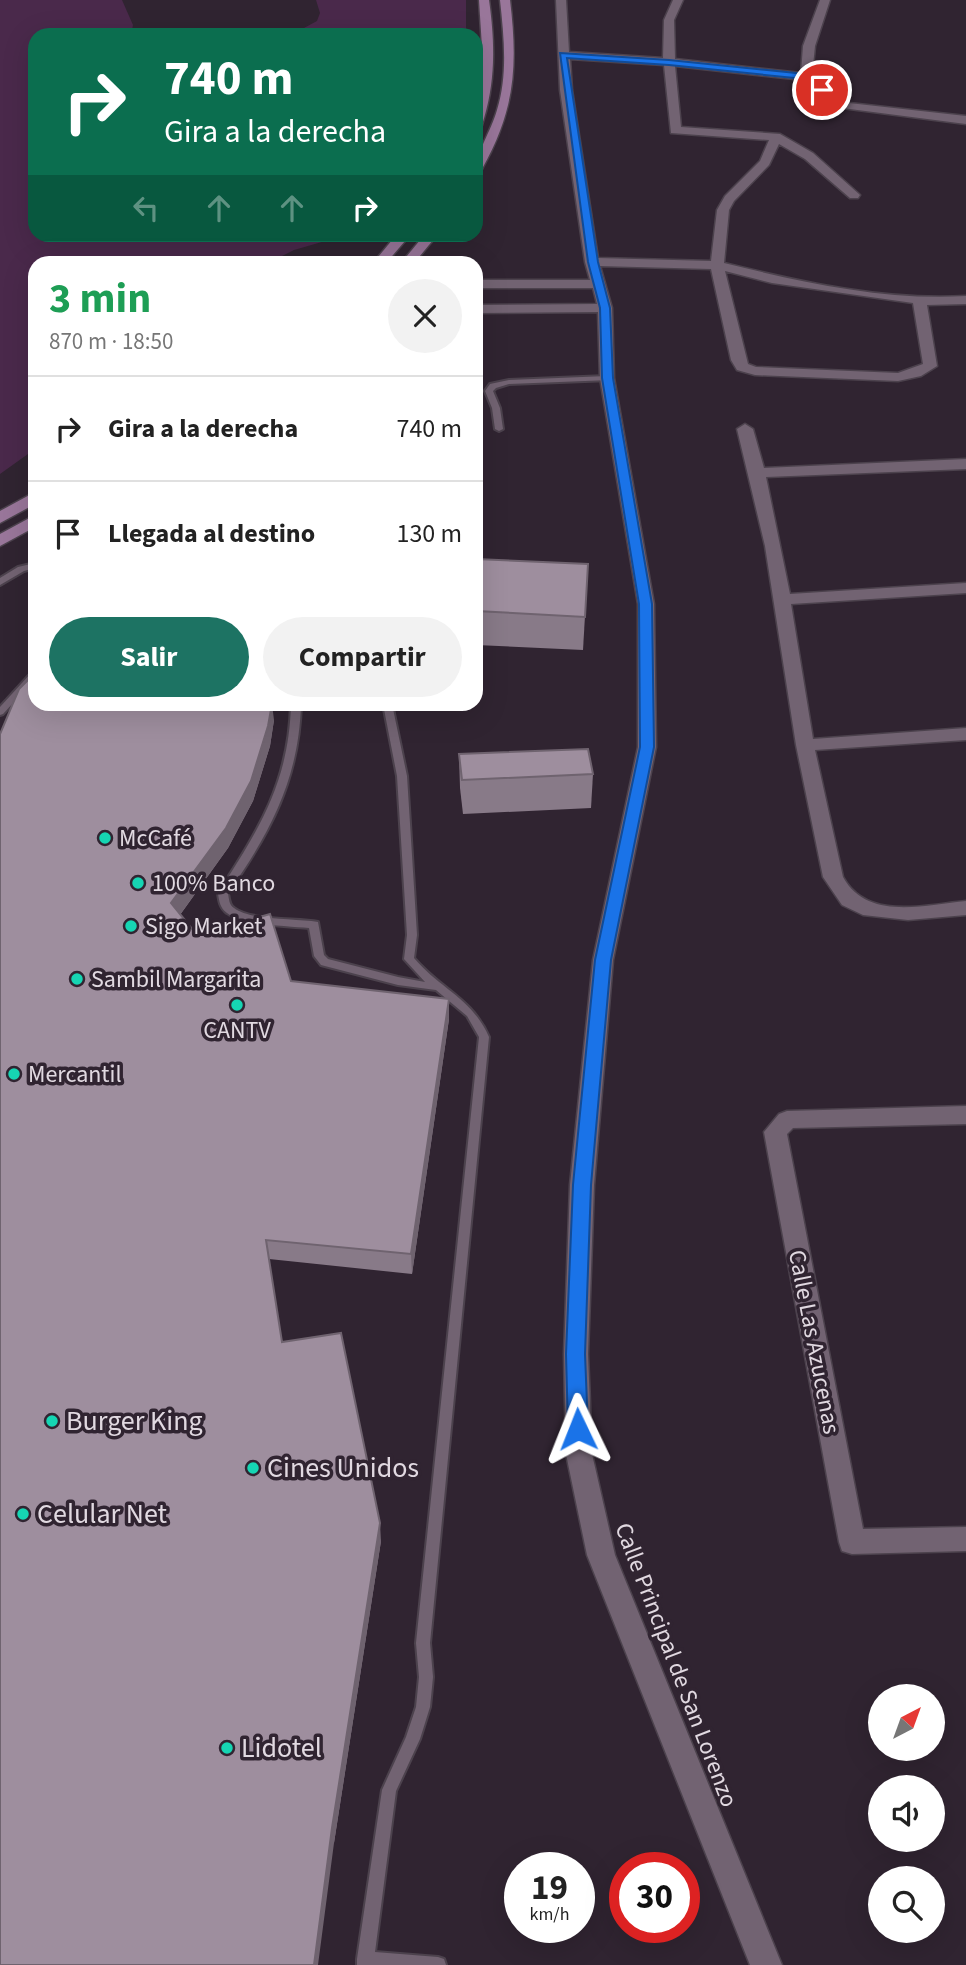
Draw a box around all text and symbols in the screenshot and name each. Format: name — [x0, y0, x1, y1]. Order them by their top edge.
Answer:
text: 740 m — [164, 44, 293, 114]
icon: right — [49, 56, 140, 147]
pin — [792, 60, 852, 120]
icon: arrive — [803, 71, 841, 109]
text: Gira a la derecha — [164, 109, 386, 155]
icon: left — [127, 189, 165, 227]
icon: ahead — [200, 189, 238, 227]
icon: ahead — [273, 189, 311, 227]
icon: right — [346, 189, 384, 227]
text: 3 min — [49, 269, 151, 329]
button: close — [388, 279, 462, 353]
text: 870 m · 18:50 — [49, 325, 173, 358]
icon: right — [49, 410, 87, 448]
text: Gira a la derecha — [108, 410, 298, 447]
text: 740 m — [396, 410, 462, 447]
icon: arrive — [49, 515, 87, 553]
text: Llegada al destino — [108, 515, 315, 552]
text: 130 m — [396, 515, 462, 552]
button: Salir — [49, 617, 249, 697]
button: Compartir — [263, 617, 462, 697]
place label: McCafé — [119, 821, 192, 856]
marker: McCafé — [97, 830, 113, 846]
place label: 100% Banco — [152, 866, 275, 901]
marker: 100% Banco — [130, 875, 146, 891]
place label: Sigo Market — [145, 909, 262, 944]
marker: Sigo Market — [123, 918, 139, 934]
place label: Sambil Margarita — [91, 962, 261, 997]
marker: Sambil Margarita — [69, 971, 85, 987]
marker: CANTV — [229, 997, 245, 1013]
place label: CANTV — [203, 1013, 271, 1048]
place label: Mercantil — [28, 1057, 122, 1092]
marker: Mercantil — [6, 1066, 22, 1082]
street label: Calle Las Azucenas — [779, 1247, 849, 1437]
position arrow — [541, 1392, 615, 1466]
place label: Burger King — [66, 1401, 203, 1441]
marker: Burger King — [44, 1413, 60, 1429]
place label: Cines Unidos — [267, 1448, 419, 1488]
marker: Cines Unidos — [245, 1460, 261, 1476]
place label: Celular Net — [37, 1494, 168, 1534]
marker: Celular Net — [15, 1506, 31, 1522]
street label: Calle Principal de San Lorenzo — [606, 1518, 746, 1812]
north arrow — [868, 1684, 945, 1760]
map controls — [868, 1684, 945, 1943]
place label: Lidotel — [241, 1728, 322, 1768]
marker: Lidotel — [219, 1740, 235, 1756]
button: sound — [868, 1775, 945, 1852]
speed limit sign: 30 — [609, 1852, 700, 1943]
text: 19 — [531, 1863, 568, 1913]
button: search — [868, 1866, 945, 1943]
text: km/h — [530, 1902, 569, 1927]

